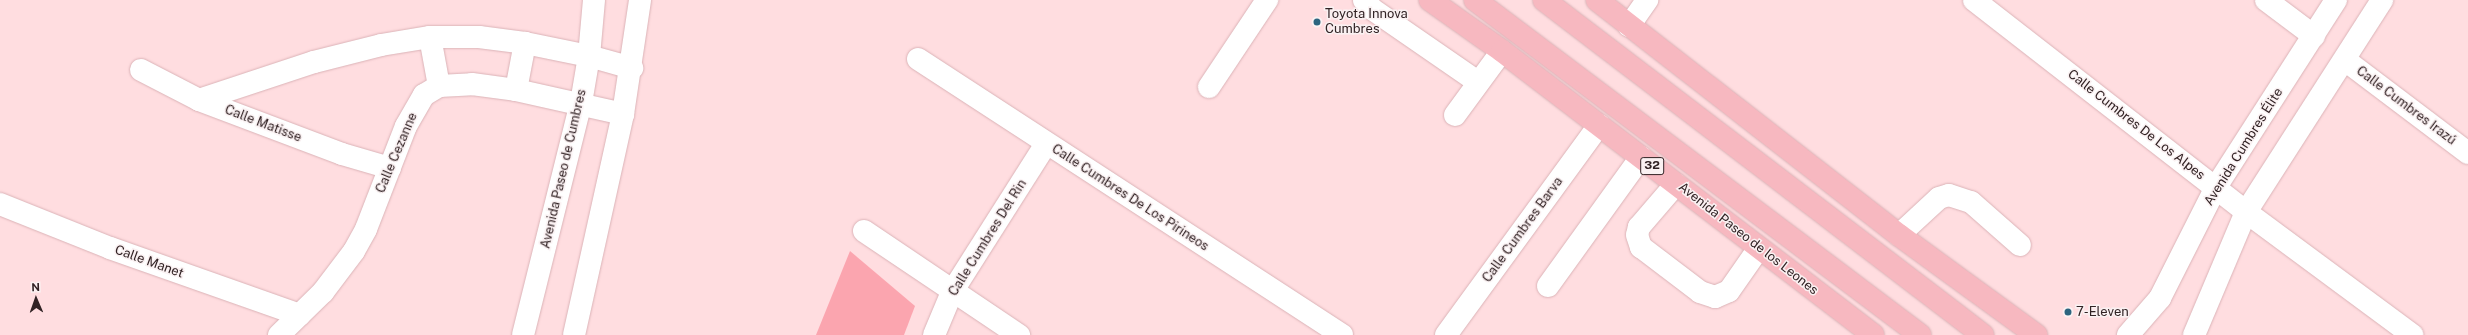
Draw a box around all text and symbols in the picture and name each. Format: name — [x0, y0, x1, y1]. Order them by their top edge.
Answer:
place label: Toyota Innova Cumbres — [1325, 7, 1408, 38]
marker: Toyota Innova Cumbres — [1312, 17, 1322, 27]
street label: Calle Cumbres Irazú — [2353, 63, 2459, 149]
street label: Calle Cumbres De Los Alpes — [2064, 66, 2208, 184]
street label: Avenida Cumbres Élite — [2201, 85, 2287, 209]
street label: Avenida Paseo de Cumbres — [538, 88, 590, 250]
street label: Calle Matisse — [222, 102, 304, 146]
street label: Calle Cezanne — [373, 110, 421, 196]
street label: Calle Cumbres De Los Pirineos — [1049, 141, 1211, 255]
road number: 32 — [1640, 156, 1664, 176]
street label: Calle Cumbres Barva — [1480, 174, 1566, 286]
street label: Calle Cumbres Del Rin — [946, 177, 1030, 299]
street label: Avenida Paseo de los Leones — [1675, 180, 1821, 298]
street label: Calle Manet — [112, 242, 186, 282]
north arrow — [16, 279, 56, 319]
text: N — [31, 281, 40, 293]
place label: 7-Eleven — [2076, 304, 2129, 320]
marker: 7-Eleven — [2063, 307, 2073, 317]

